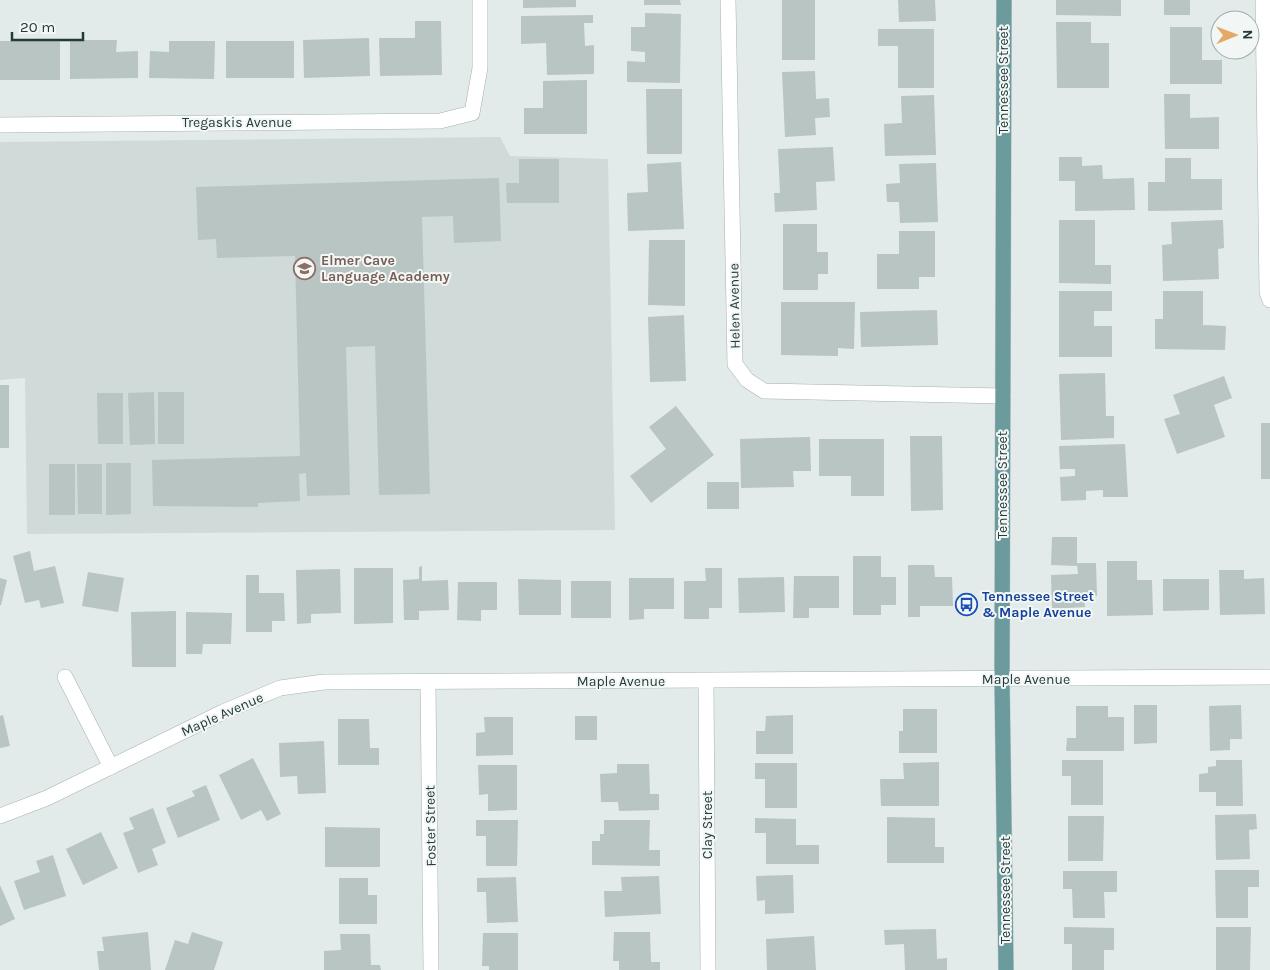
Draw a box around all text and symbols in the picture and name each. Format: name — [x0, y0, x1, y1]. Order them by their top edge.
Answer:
scale bar — [12, 10, 84, 42]
north arrow — [1210, 10, 1260, 60]
text: 20 m — [20, 18, 55, 36]
street label: Tennessee Street — [995, 26, 1012, 134]
text: N — [1239, 30, 1256, 40]
street label: Tregaskis Avenue — [182, 114, 292, 131]
place label: Elmer Cave Language Academy — [321, 252, 450, 285]
school or university icon: Elmer Cave Language Academy — [293, 256, 317, 280]
street label: Helen Avenue — [725, 263, 744, 349]
street label: Tennessee Street — [994, 431, 1011, 539]
place label: Tennessee Street & Maple Avenue — [982, 588, 1094, 621]
bus stop icon: Tennessee Street & Maple Avenue — [954, 592, 978, 616]
street label: Maple Avenue — [982, 671, 1070, 688]
street label: Maple Avenue — [577, 673, 665, 690]
street label: Maple Avenue — [178, 689, 266, 740]
street label: Foster Street — [421, 785, 440, 867]
street label: Clay Street — [699, 791, 716, 859]
street label: Tennessee Street — [997, 836, 1014, 944]

